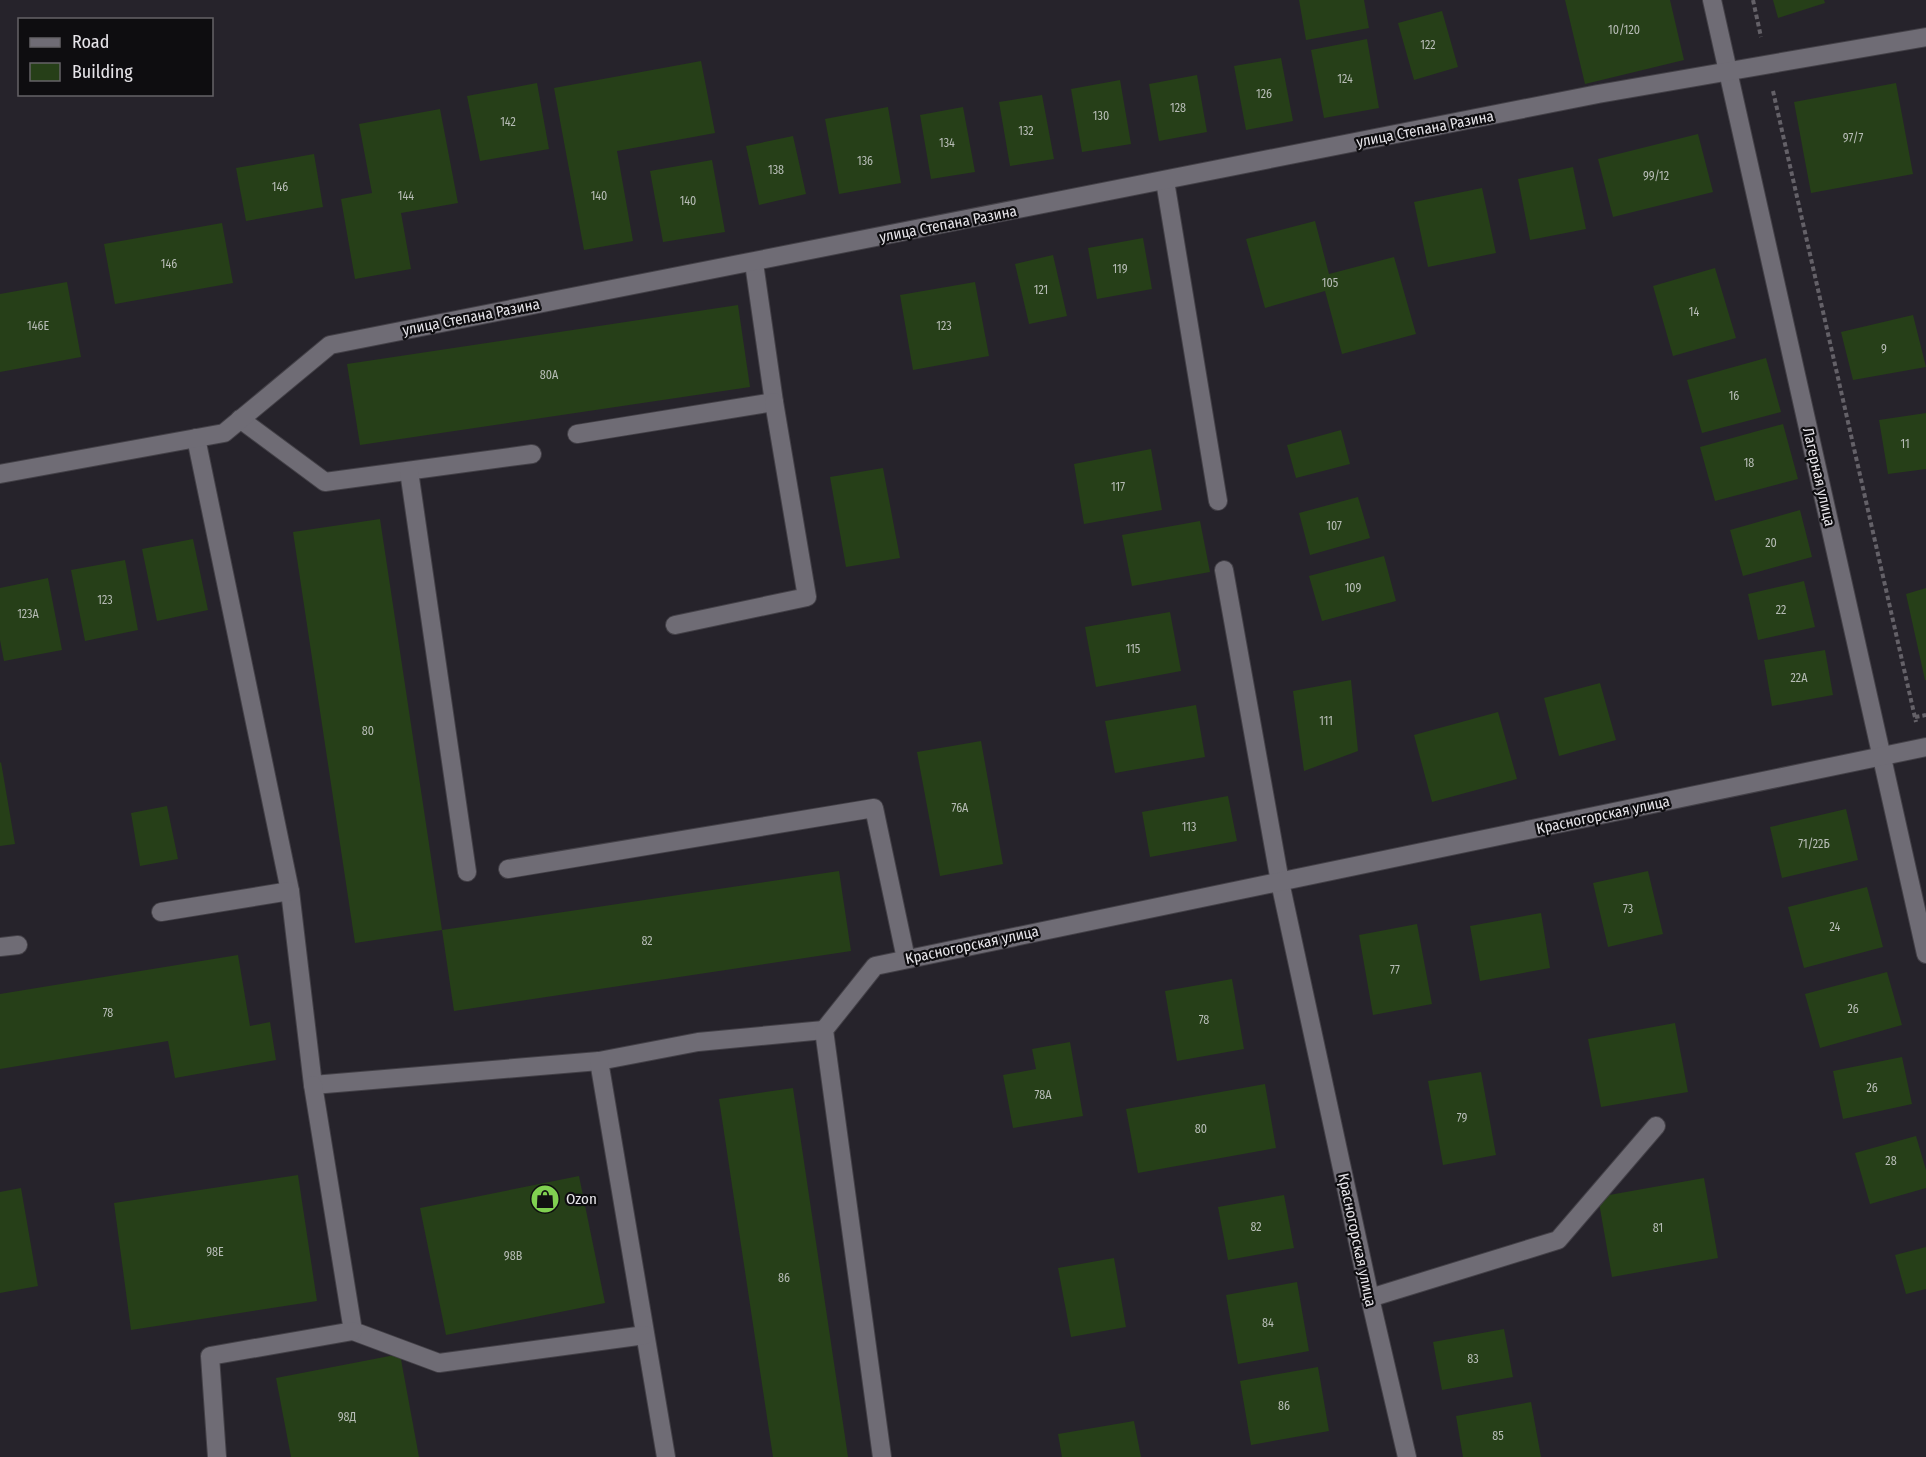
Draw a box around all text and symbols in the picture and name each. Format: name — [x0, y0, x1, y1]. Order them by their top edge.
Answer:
legend — [18, 18, 213, 96]
house number: 10/120 — [1608, 23, 1640, 37]
text: Road — [72, 31, 109, 53]
house number: 122 — [1420, 38, 1436, 52]
text: Building — [72, 61, 133, 83]
house number: 124 — [1337, 72, 1353, 86]
house number: 126 — [1256, 87, 1272, 101]
house number: 128 — [1170, 101, 1186, 115]
street label: улица Степана Разина — [1355, 107, 1495, 151]
house number: 130 — [1093, 109, 1109, 123]
house number: 142 — [500, 115, 516, 129]
house number: 132 — [1018, 124, 1034, 138]
house number: 97/7 — [1843, 131, 1863, 145]
house number: 134 — [939, 136, 955, 150]
house number: 136 — [857, 154, 873, 168]
house number: 138 — [768, 163, 784, 177]
house number: 99/12 — [1643, 169, 1669, 183]
house number: 146 — [272, 180, 288, 194]
house number: 144 — [398, 189, 414, 203]
house number: 140 — [591, 189, 607, 203]
house number: 140 — [680, 194, 696, 208]
street label: улица Степана Разина — [878, 202, 1018, 246]
house number: 146 — [161, 257, 177, 271]
house number: 119 — [1112, 262, 1128, 276]
house number: 105 — [1322, 276, 1339, 290]
house number: 121 — [1034, 283, 1048, 297]
street label: улица Степана Разина — [401, 295, 541, 339]
house number: 14 — [1689, 305, 1699, 319]
house number: 146Е — [27, 319, 49, 333]
house number: 123 — [936, 319, 952, 333]
house number: 9 — [1881, 342, 1887, 356]
house number: 80А — [540, 368, 559, 382]
house number: 16 — [1729, 389, 1739, 403]
street label: Лагерная улица — [1799, 426, 1839, 528]
house number: 11 — [1900, 437, 1910, 451]
house number: 18 — [1744, 456, 1754, 470]
house number: 117 — [1111, 480, 1125, 494]
house number: 107 — [1326, 519, 1342, 533]
house number: 20 — [1765, 536, 1777, 550]
house number: 109 — [1345, 581, 1362, 595]
house number: 123 — [97, 593, 113, 607]
house number: 22 — [1776, 603, 1786, 617]
house number: 123А — [17, 607, 40, 621]
house number: 115 — [1126, 642, 1141, 656]
house number: 22А — [1791, 671, 1808, 685]
house number: 111 — [1319, 714, 1333, 728]
house number: 80 — [362, 724, 374, 738]
street label: Красногорская улица — [1535, 792, 1671, 838]
house number: 76А — [952, 801, 969, 815]
house number: 113 — [1182, 820, 1196, 834]
house number: 71/22Б — [1798, 837, 1830, 851]
house number: 73 — [1623, 902, 1633, 916]
house number: 24 — [1830, 920, 1841, 934]
street label: Красногорская улица — [904, 922, 1040, 968]
house number: 82 — [641, 934, 653, 948]
house number: 77 — [1390, 963, 1400, 977]
house number: 26 — [1847, 1002, 1859, 1016]
house number: 78 — [103, 1006, 113, 1020]
house number: 78 — [1199, 1013, 1209, 1027]
house number: 26 — [1866, 1081, 1878, 1095]
house number: 78А — [1035, 1088, 1052, 1102]
house number: 79 — [1457, 1111, 1467, 1125]
house number: 80 — [1195, 1122, 1207, 1136]
house number: 28 — [1885, 1154, 1897, 1168]
street label: Красногорская улица — [1334, 1172, 1380, 1308]
shop icon: Ozon — [529, 1183, 561, 1215]
place label: Ozon — [566, 1190, 597, 1208]
house number: 82 — [1250, 1220, 1262, 1234]
house number: 81 — [1653, 1221, 1663, 1235]
house number: 98Е — [206, 1245, 224, 1259]
house number: 98В — [504, 1249, 523, 1263]
house number: 86 — [778, 1271, 790, 1285]
house number: 84 — [1262, 1316, 1274, 1330]
house number: 83 — [1467, 1352, 1479, 1366]
house number: 86 — [1278, 1399, 1290, 1413]
house number: 98Д — [338, 1410, 357, 1424]
house number: 85 — [1492, 1429, 1504, 1443]

